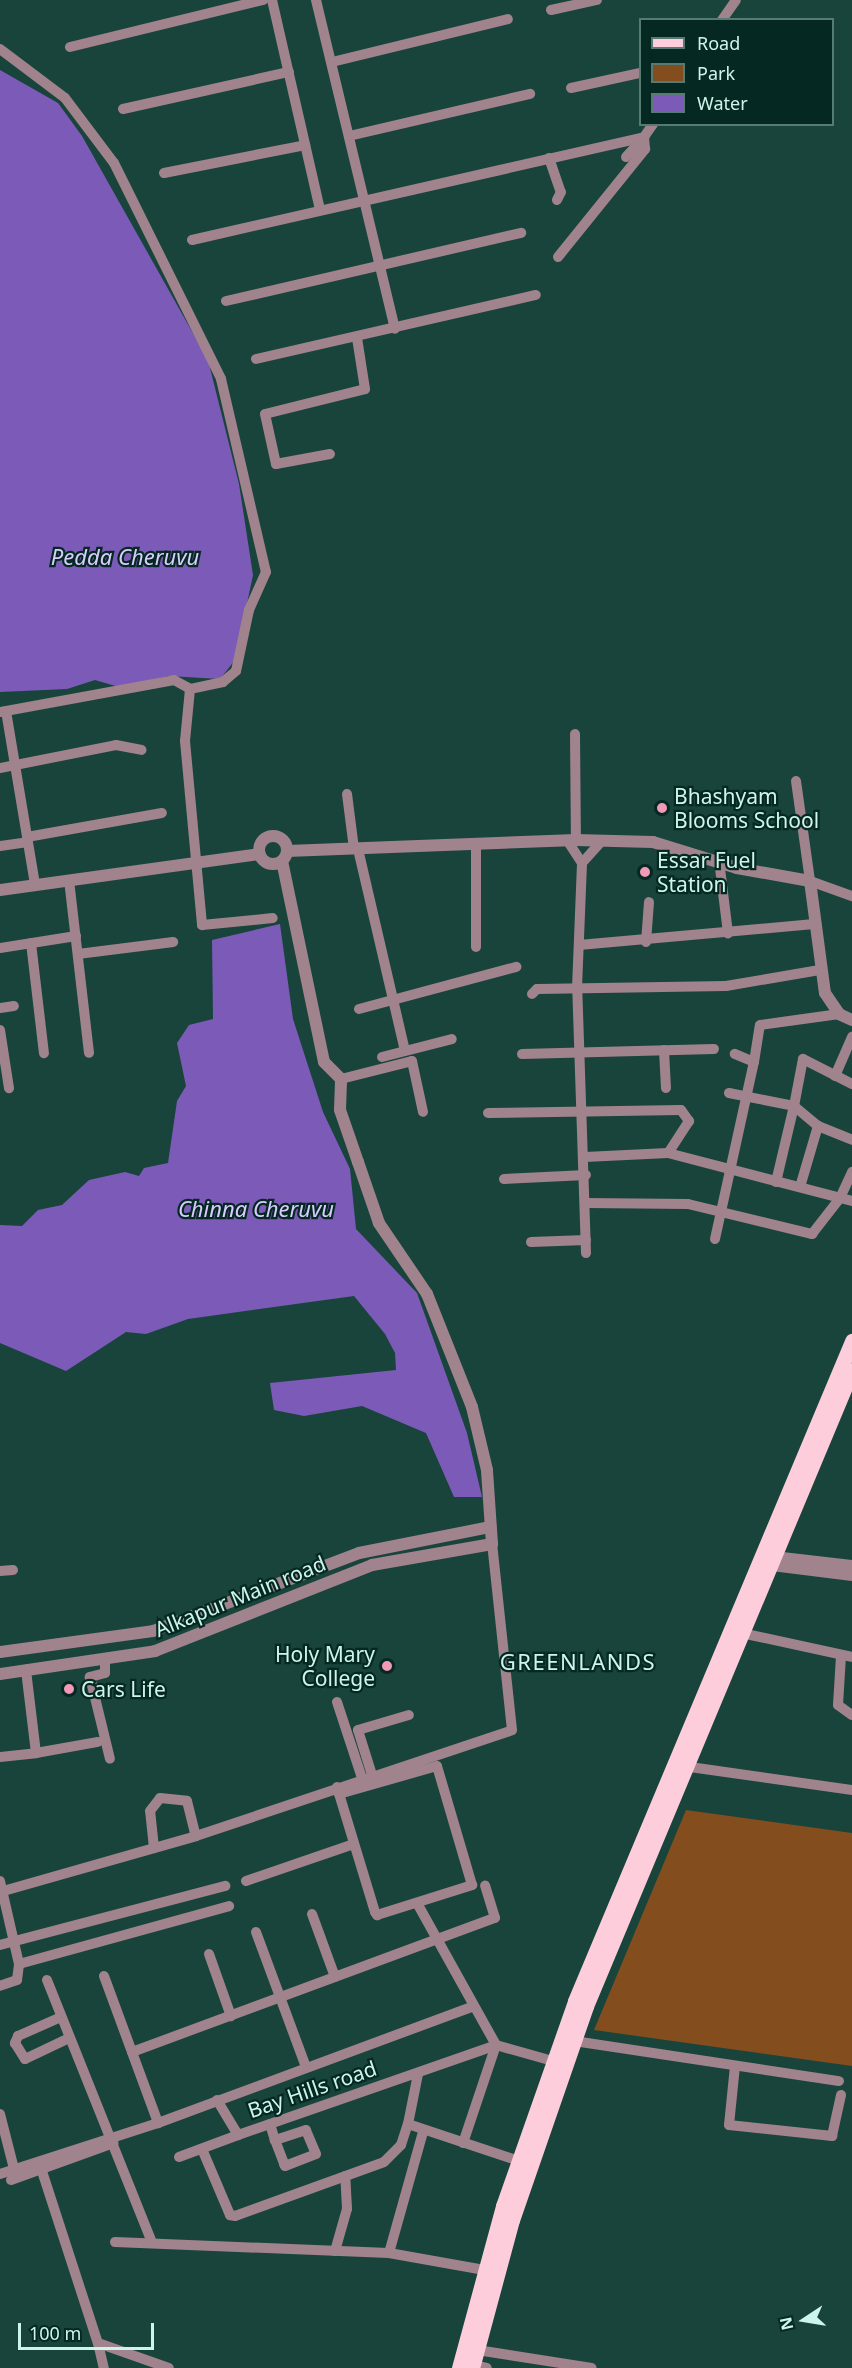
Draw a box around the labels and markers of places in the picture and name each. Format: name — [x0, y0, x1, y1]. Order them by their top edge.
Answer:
place label: Bhashyam Blooms School — [674, 783, 819, 833]
marker: Bhashyam Blooms School — [655, 801, 669, 815]
place label: Essar Fuel Station — [657, 847, 756, 897]
marker: Essar Fuel Station — [638, 865, 652, 879]
place label: Holy Mary College — [275, 1641, 375, 1691]
marker: Holy Mary College — [380, 1659, 394, 1673]
place label: Cars Life — [81, 1676, 166, 1702]
marker: Cars Life — [62, 1682, 76, 1696]

